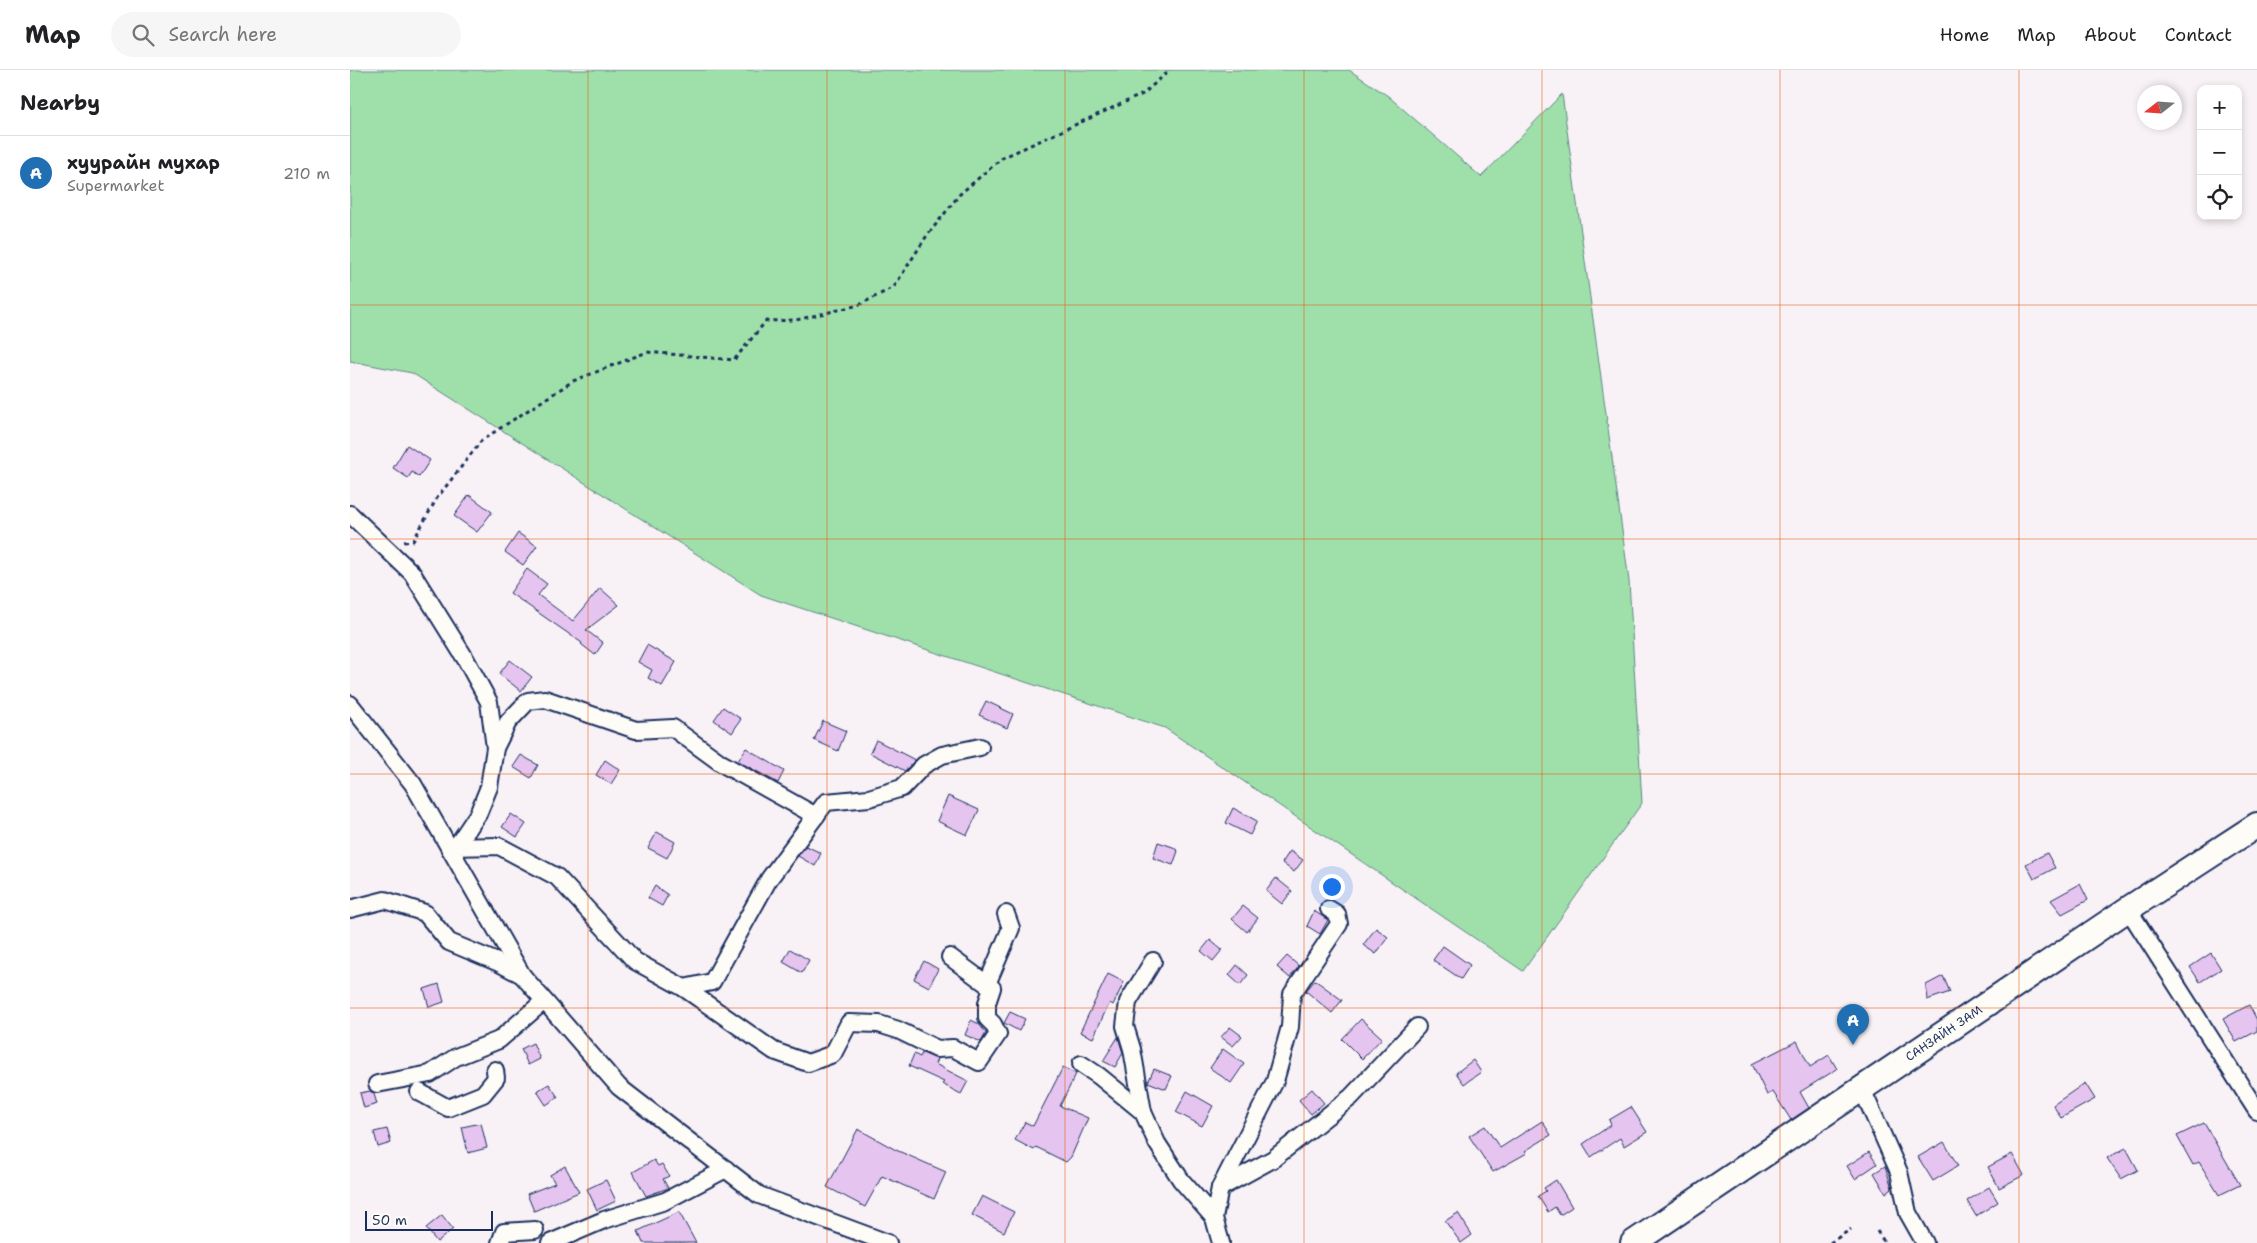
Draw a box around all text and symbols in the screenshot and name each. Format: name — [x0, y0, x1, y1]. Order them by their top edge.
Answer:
search box — [111, 12, 461, 57]
text: Map — [25, 19, 81, 51]
icon: search — [129, 21, 157, 49]
text: Search here — [169, 22, 277, 47]
text: Home — [1940, 23, 1989, 47]
text: Map — [2017, 23, 2056, 47]
text: About — [2084, 23, 2137, 47]
text: Contact — [2165, 23, 2232, 47]
north arrow — [2137, 85, 2182, 130]
map controls — [2197, 85, 2242, 220]
button: + — [2197, 85, 2242, 130]
text: Nearby — [20, 89, 100, 117]
button: − — [2197, 130, 2242, 175]
text: хуурайн мухар — [67, 150, 220, 175]
text: A — [30, 163, 42, 184]
text: 210 m — [283, 163, 330, 184]
text: Supermarket — [67, 175, 164, 196]
button: locate — [2197, 175, 2242, 220]
your location — [1319, 874, 1345, 900]
street label: САНЗАЙН ЗАМ — [1902, 1001, 1986, 1065]
pin: A — [1837, 1004, 1869, 1045]
scale bar — [365, 1208, 492, 1231]
text: 50 m — [372, 1211, 407, 1229]

